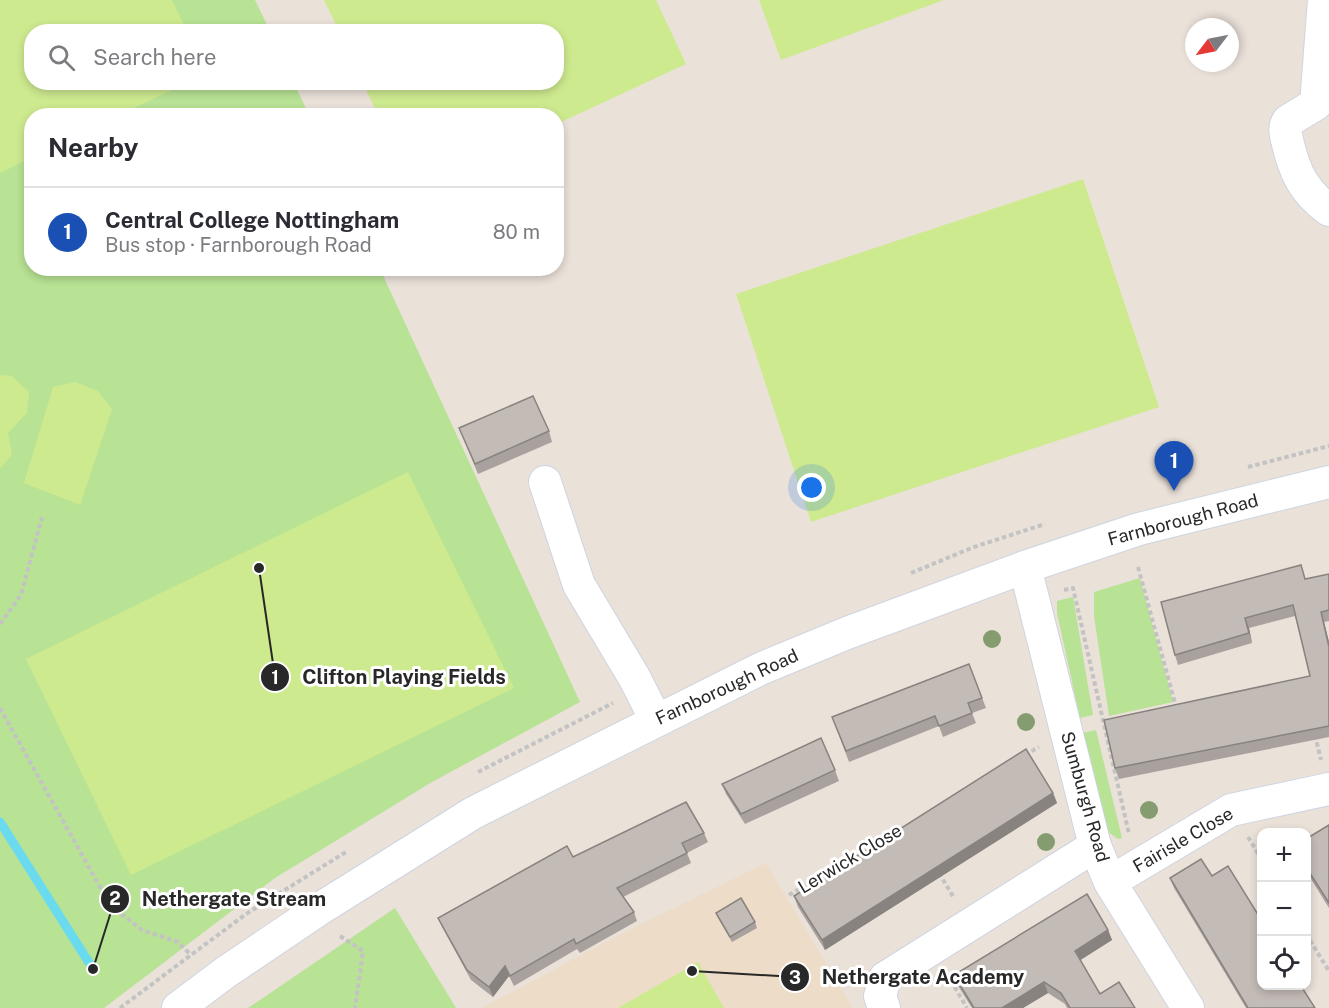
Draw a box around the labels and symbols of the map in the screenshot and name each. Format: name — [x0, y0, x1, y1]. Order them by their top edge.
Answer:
north arrow — [1185, 18, 1239, 72]
pin: 1 — [1154, 442, 1194, 491]
your location — [797, 473, 826, 502]
street label: Farnborough Road — [1105, 489, 1260, 550]
street label: Farnborough Road — [652, 644, 801, 729]
callout: Clifton Playing Fields — [260, 658, 518, 696]
text: Clifton Playing Fields — [302, 665, 506, 689]
text: 1 — [271, 667, 279, 688]
street label: Sumburgh Road — [1057, 729, 1114, 865]
street label: Fairisle Close — [1129, 802, 1236, 877]
street label: Lerwick Close — [794, 819, 905, 898]
callout: Nethergate Stream — [100, 880, 338, 918]
text: Nethergate Stream — [142, 887, 326, 911]
text: 2 — [109, 888, 121, 909]
callout: Nethergate Academy — [780, 958, 1036, 996]
text: Nethergate Academy — [822, 965, 1024, 989]
text: 3 — [789, 967, 801, 988]

